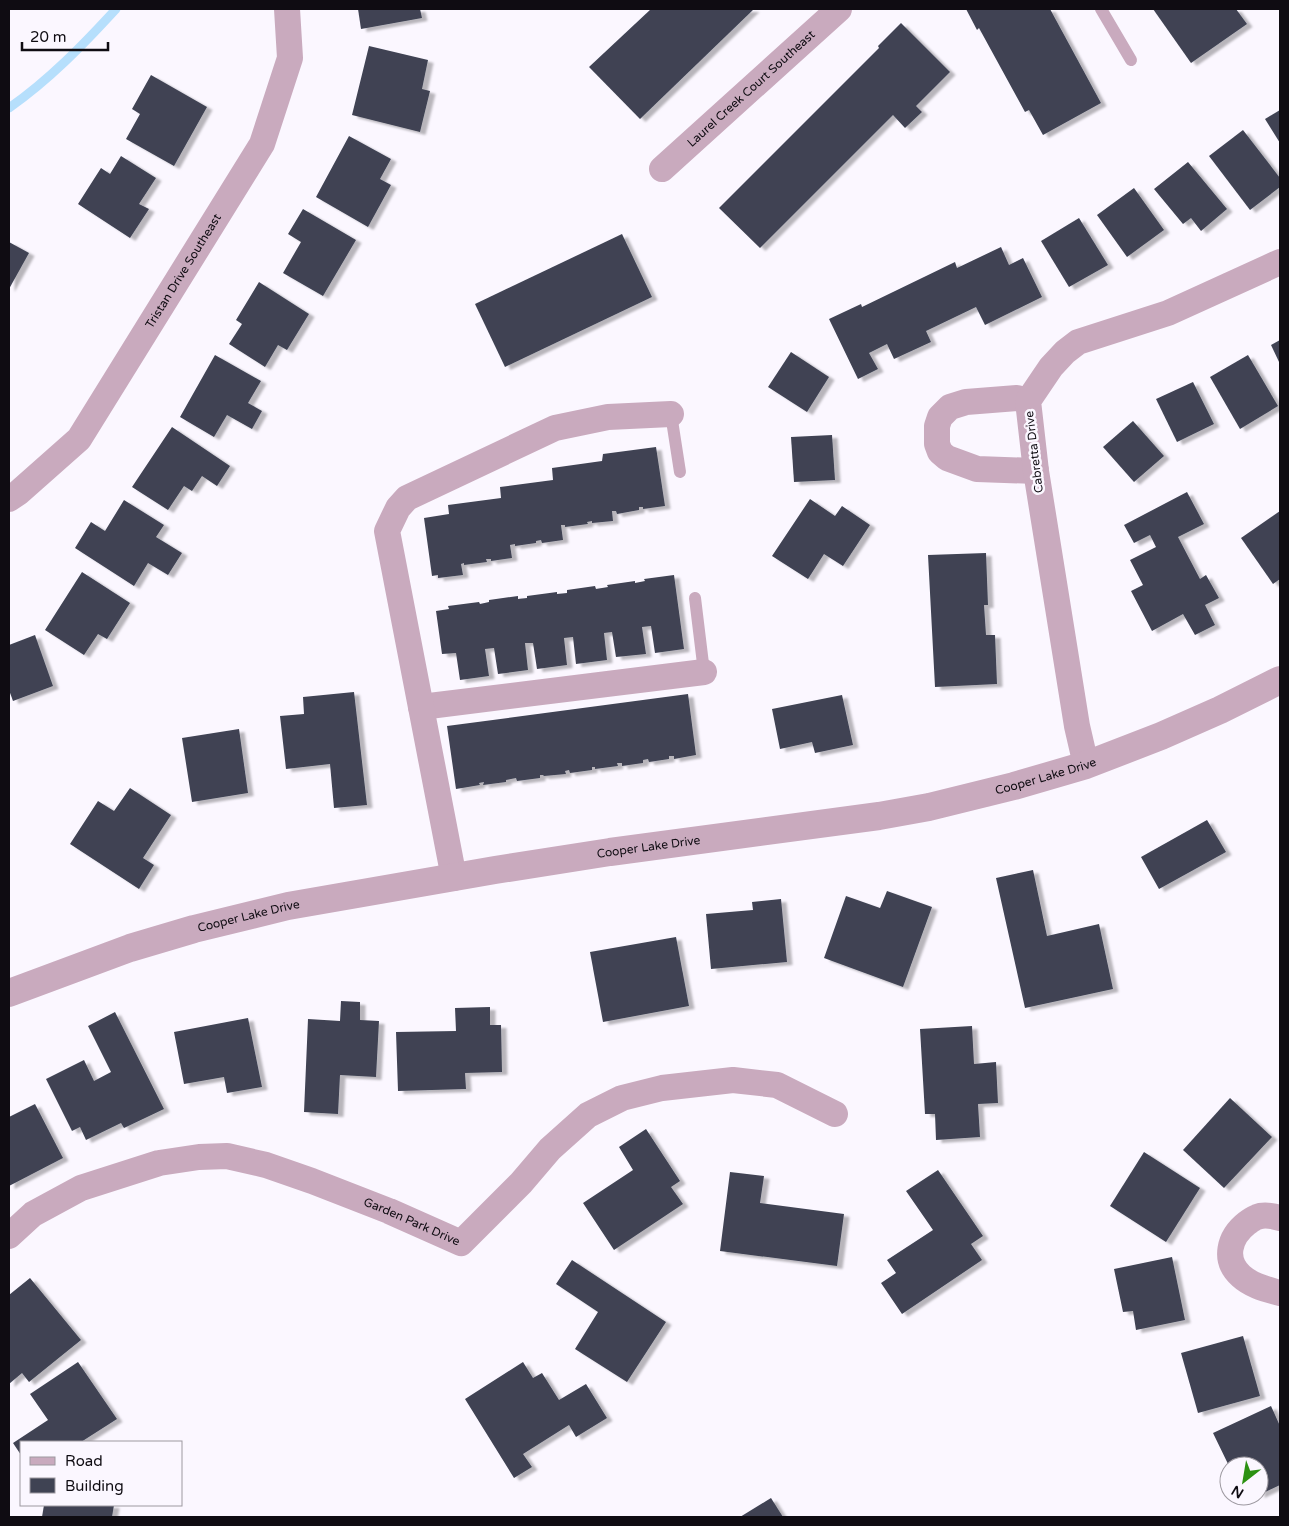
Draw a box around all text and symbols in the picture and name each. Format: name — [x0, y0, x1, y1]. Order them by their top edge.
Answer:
scale bar — [22, 20, 109, 52]
street label: Laurel Creek Court Southeast — [684, 27, 818, 150]
text: 20 m — [30, 28, 67, 46]
street label: Tristan Drive Southeast — [142, 211, 224, 331]
street label: Cabretta Drive — [1022, 410, 1046, 494]
street label: Cooper Lake Drive — [994, 755, 1098, 797]
street label: Cooper Lake Drive — [596, 833, 701, 861]
street label: Cooper Lake Drive — [196, 897, 301, 935]
street label: Garden Park Drive — [362, 1195, 462, 1249]
legend — [20, 1441, 182, 1506]
text: Road — [65, 1452, 103, 1470]
north arrow — [1219, 1456, 1269, 1506]
text: Building — [65, 1477, 124, 1495]
text: N — [1228, 1482, 1247, 1502]

